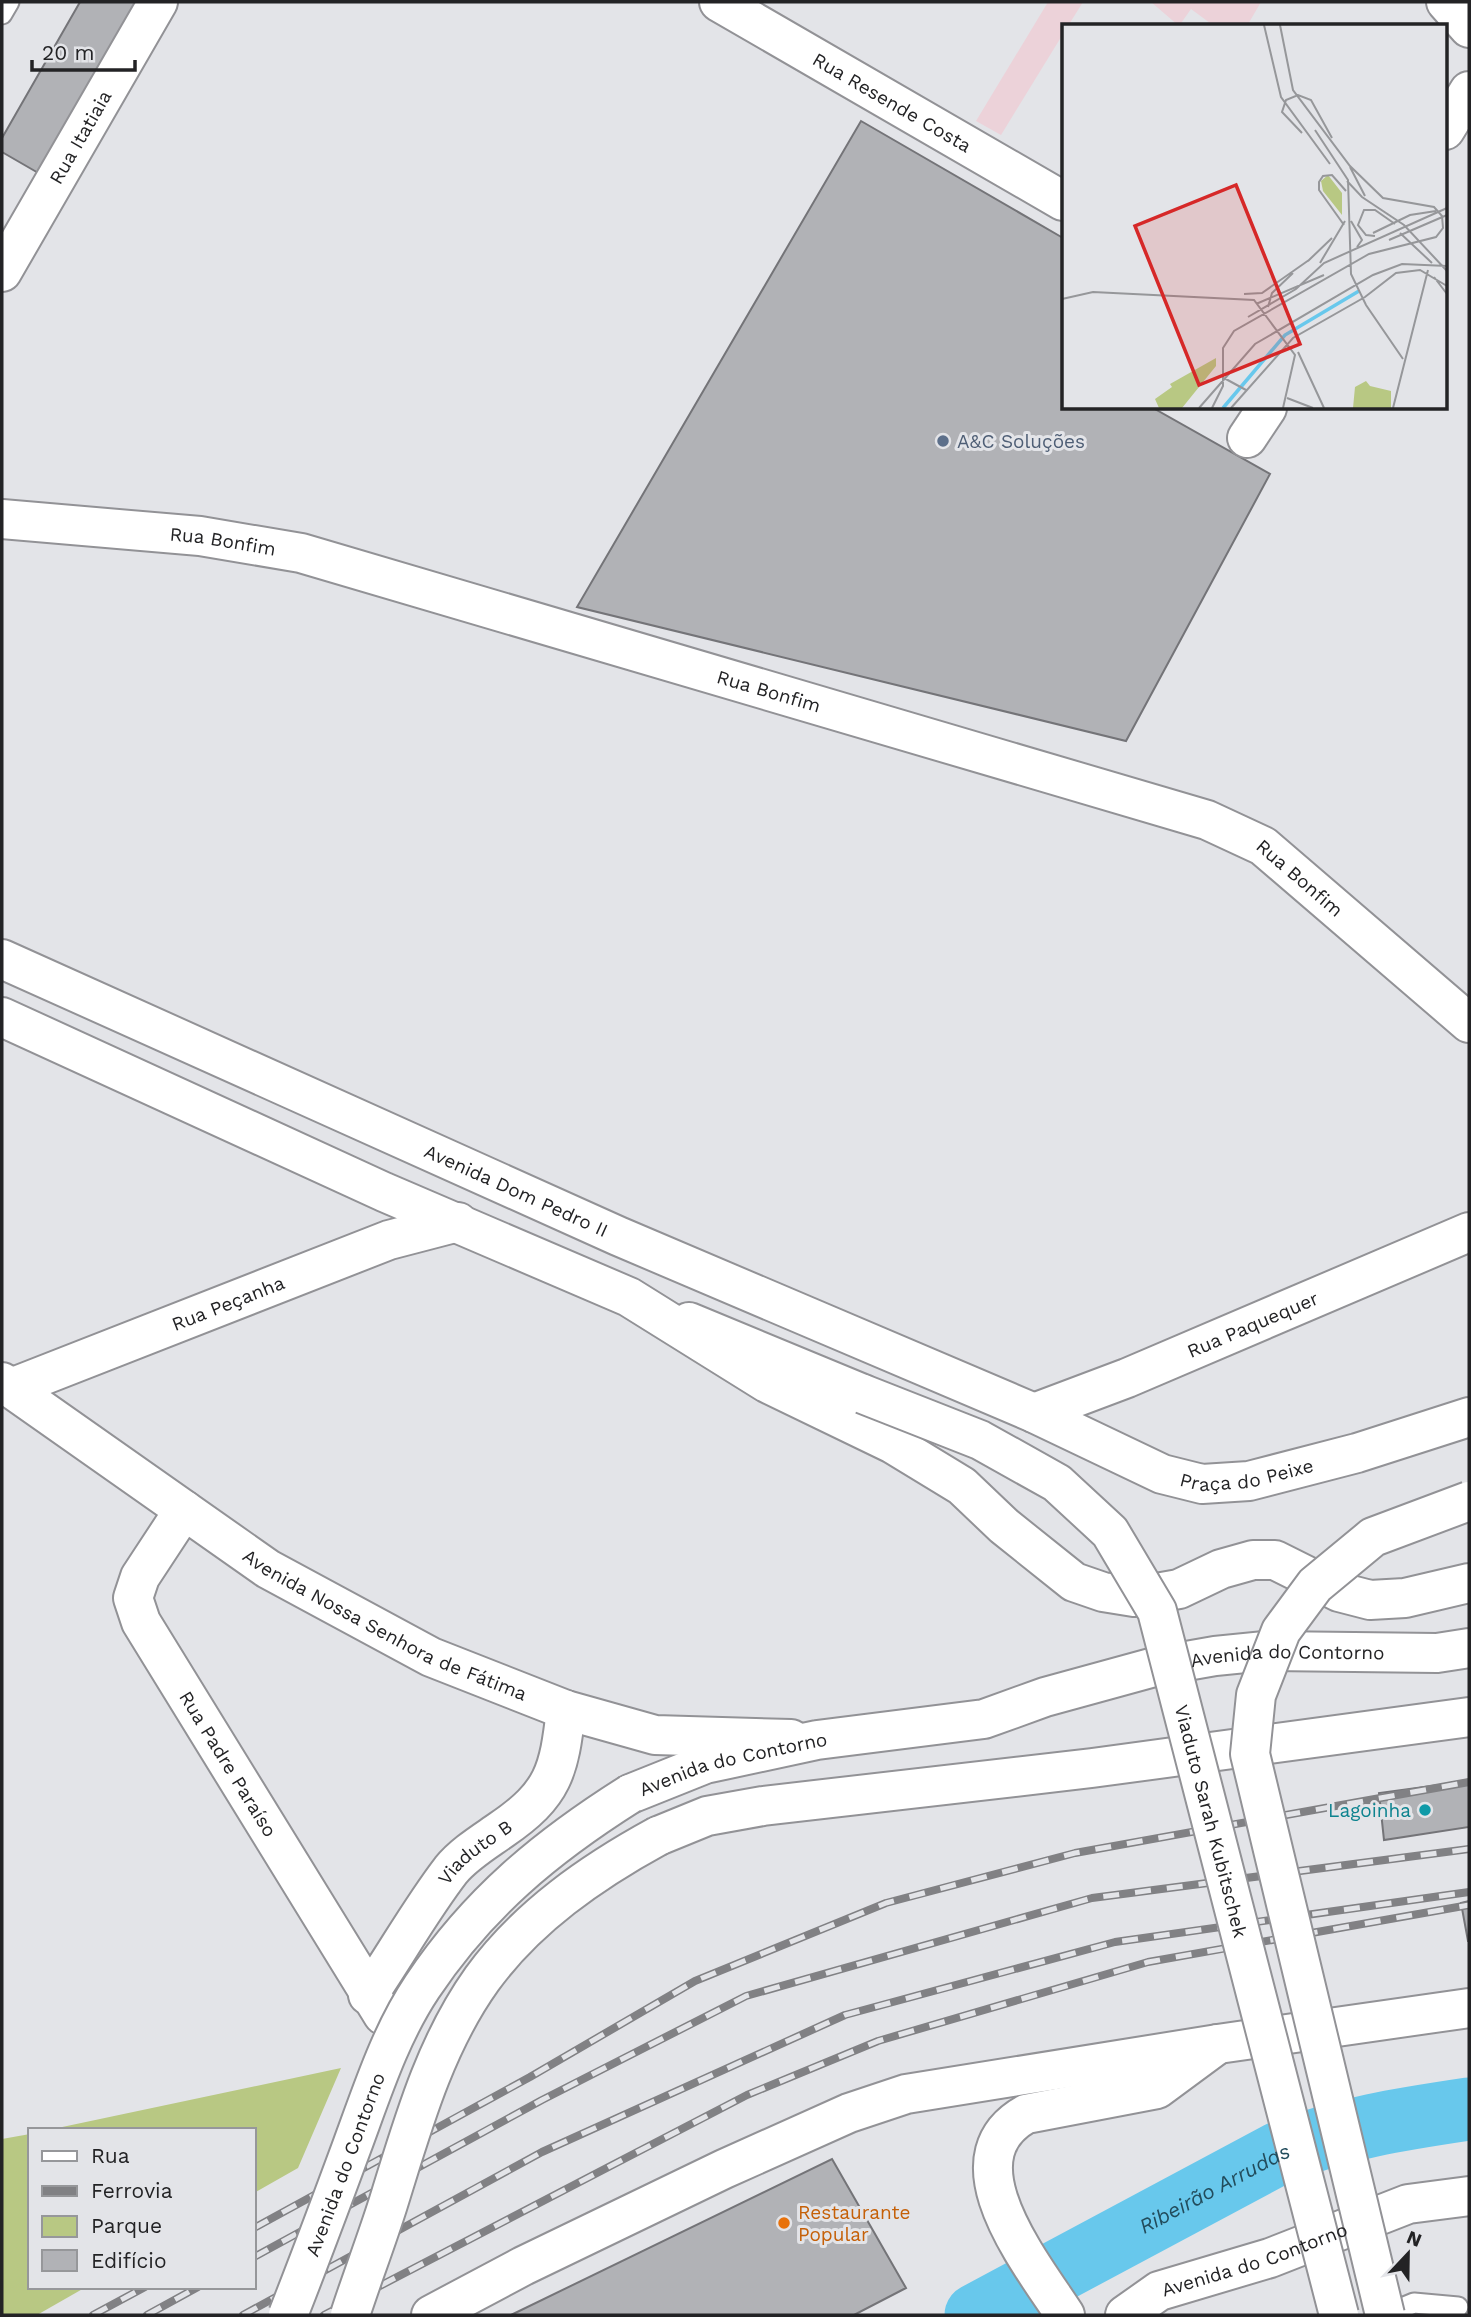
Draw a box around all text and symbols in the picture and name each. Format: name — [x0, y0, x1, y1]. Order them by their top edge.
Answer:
inset map — [1062, 24, 1446, 410]
scale bar — [32, 28, 135, 72]
text: 20 m — [42, 40, 94, 65]
street label: Rua Resende Costa — [809, 47, 976, 157]
street label: Rua Itatiaia — [44, 86, 116, 188]
place label: A&C Soluções — [957, 430, 1085, 453]
marker: A&C Soluções — [935, 433, 951, 449]
street label: Rua Bonfim — [169, 522, 278, 560]
street label: Rua Bonfim — [714, 665, 824, 717]
street label: Rua Bonfim — [1252, 834, 1348, 921]
street label: Avenida Dom Pedro II — [421, 1139, 612, 1242]
street label: Rua Peçanha — [168, 1271, 288, 1335]
street label: Rua Paquequer — [1184, 1286, 1322, 1362]
street label: Praça do Peixe — [1178, 1453, 1316, 1496]
street label: Avenida Nossa Senhora de Fátima — [239, 1544, 531, 1705]
street label: Avenida do Contorno — [1189, 1639, 1385, 1672]
street label: Rua Padre Paraíso — [175, 1686, 282, 1841]
street label: Viaduto Sarah Kubitschek — [1170, 1702, 1253, 1940]
street label: Avenida do Contorno — [636, 1727, 828, 1801]
place label: Lagoinha — [1328, 1799, 1411, 1822]
marker: Lagoinha — [1417, 1802, 1433, 1818]
street label: Viaduto B — [433, 1814, 516, 1889]
street label: Avenida do Contorno — [300, 2069, 390, 2260]
legend — [28, 2128, 256, 2289]
water label: Ribeirão Arrudas — [1134, 2138, 1293, 2238]
text: Rua — [91, 2143, 130, 2168]
text: Ferrovia — [91, 2178, 173, 2203]
place label: Restaurante Popular — [798, 2201, 911, 2246]
text: Parque — [91, 2213, 162, 2238]
marker: Restaurante Popular — [776, 2215, 792, 2231]
street label: Avenida do Contorno — [1159, 2217, 1350, 2301]
north arrow — [1373, 2219, 1443, 2289]
text: N — [1403, 2225, 1425, 2252]
text: Edifício — [91, 2248, 167, 2273]

